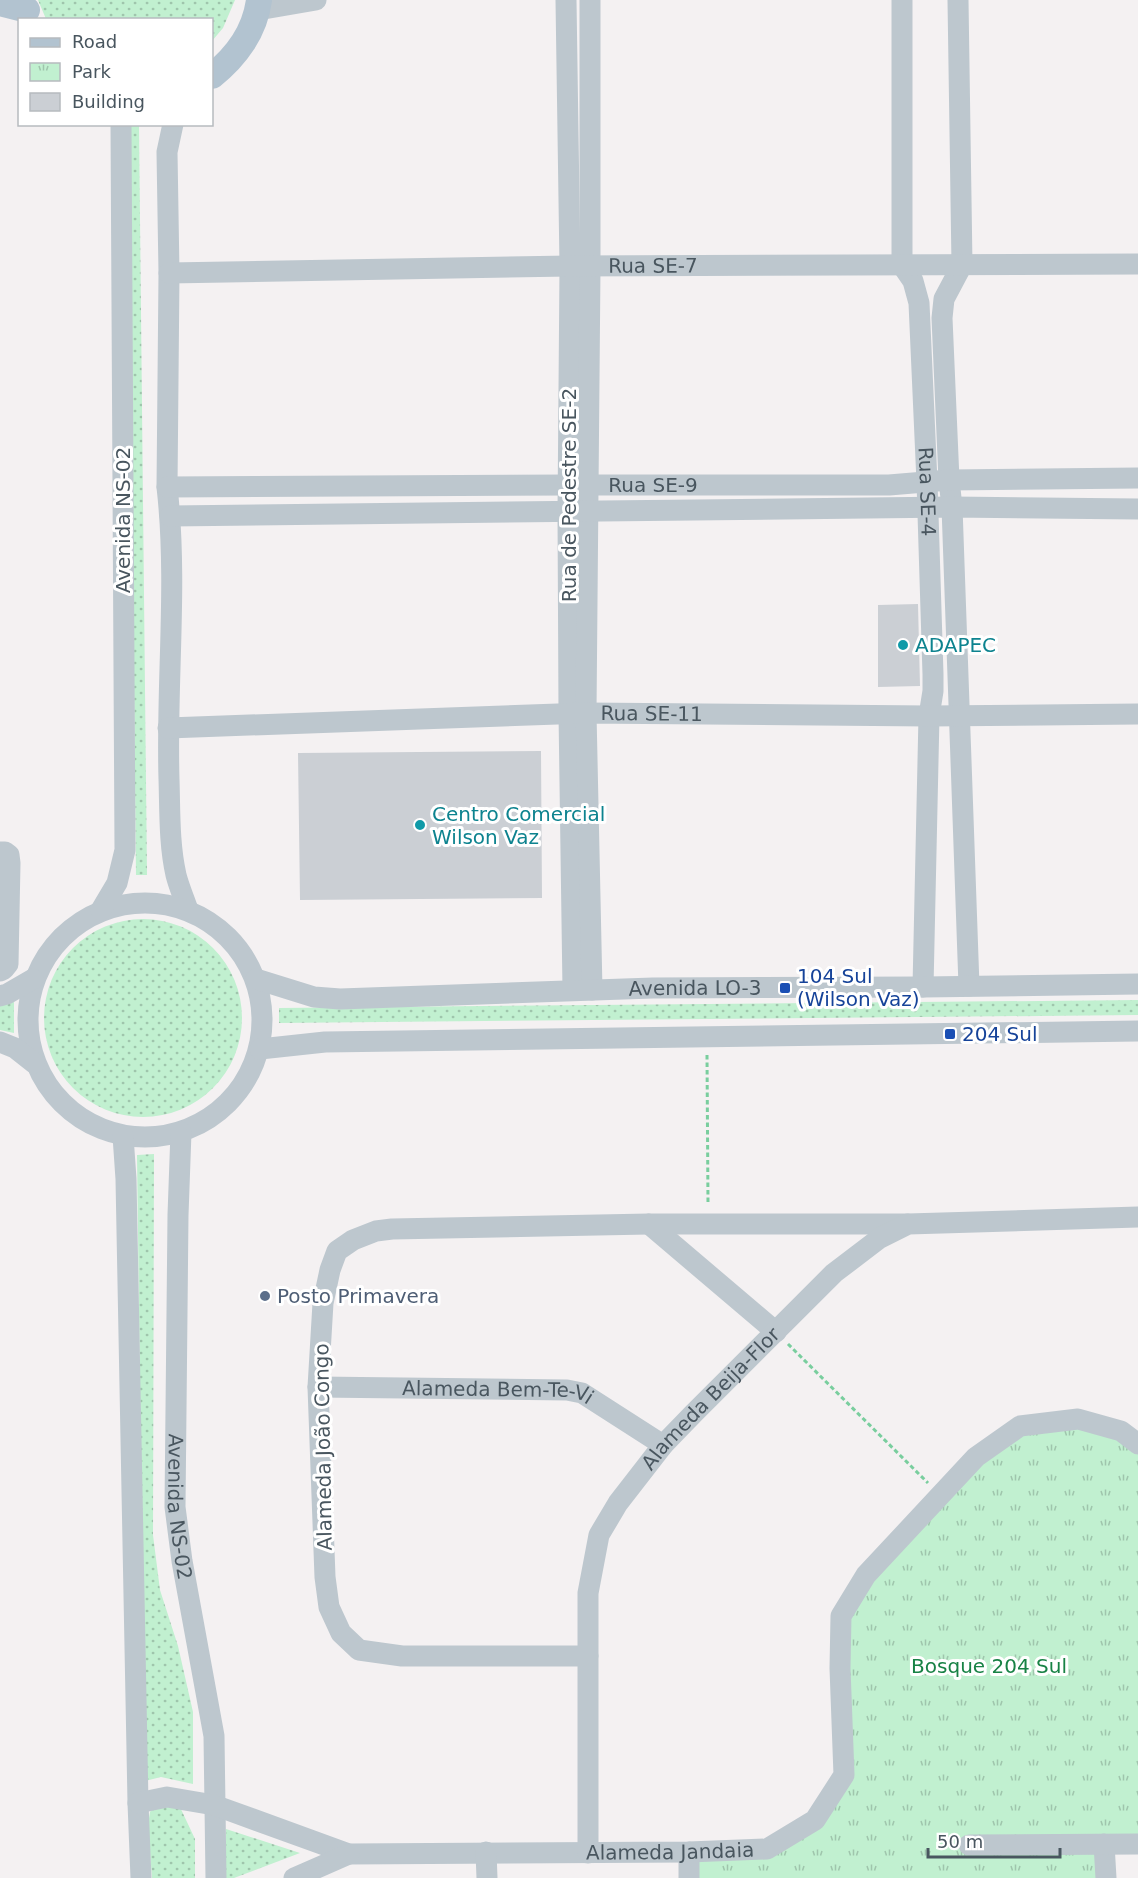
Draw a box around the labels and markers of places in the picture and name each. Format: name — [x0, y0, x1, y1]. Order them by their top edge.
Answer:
place label: ADAPEC — [915, 633, 996, 657]
marker: ADAPEC — [896, 638, 910, 652]
place label: Centro Comercial Wilson Vaz — [432, 802, 605, 849]
marker: Centro Comercial Wilson Vaz — [413, 818, 427, 832]
place label: 104 Sul (Wilson Vaz) — [797, 964, 920, 1011]
marker: 104 Sul (Wilson Vaz) — [778, 981, 792, 995]
place label: 204 Sul — [962, 1022, 1037, 1046]
marker: 204 Sul — [943, 1027, 957, 1041]
place label: Posto Primavera — [277, 1284, 439, 1308]
marker: Posto Primavera — [258, 1289, 272, 1303]

